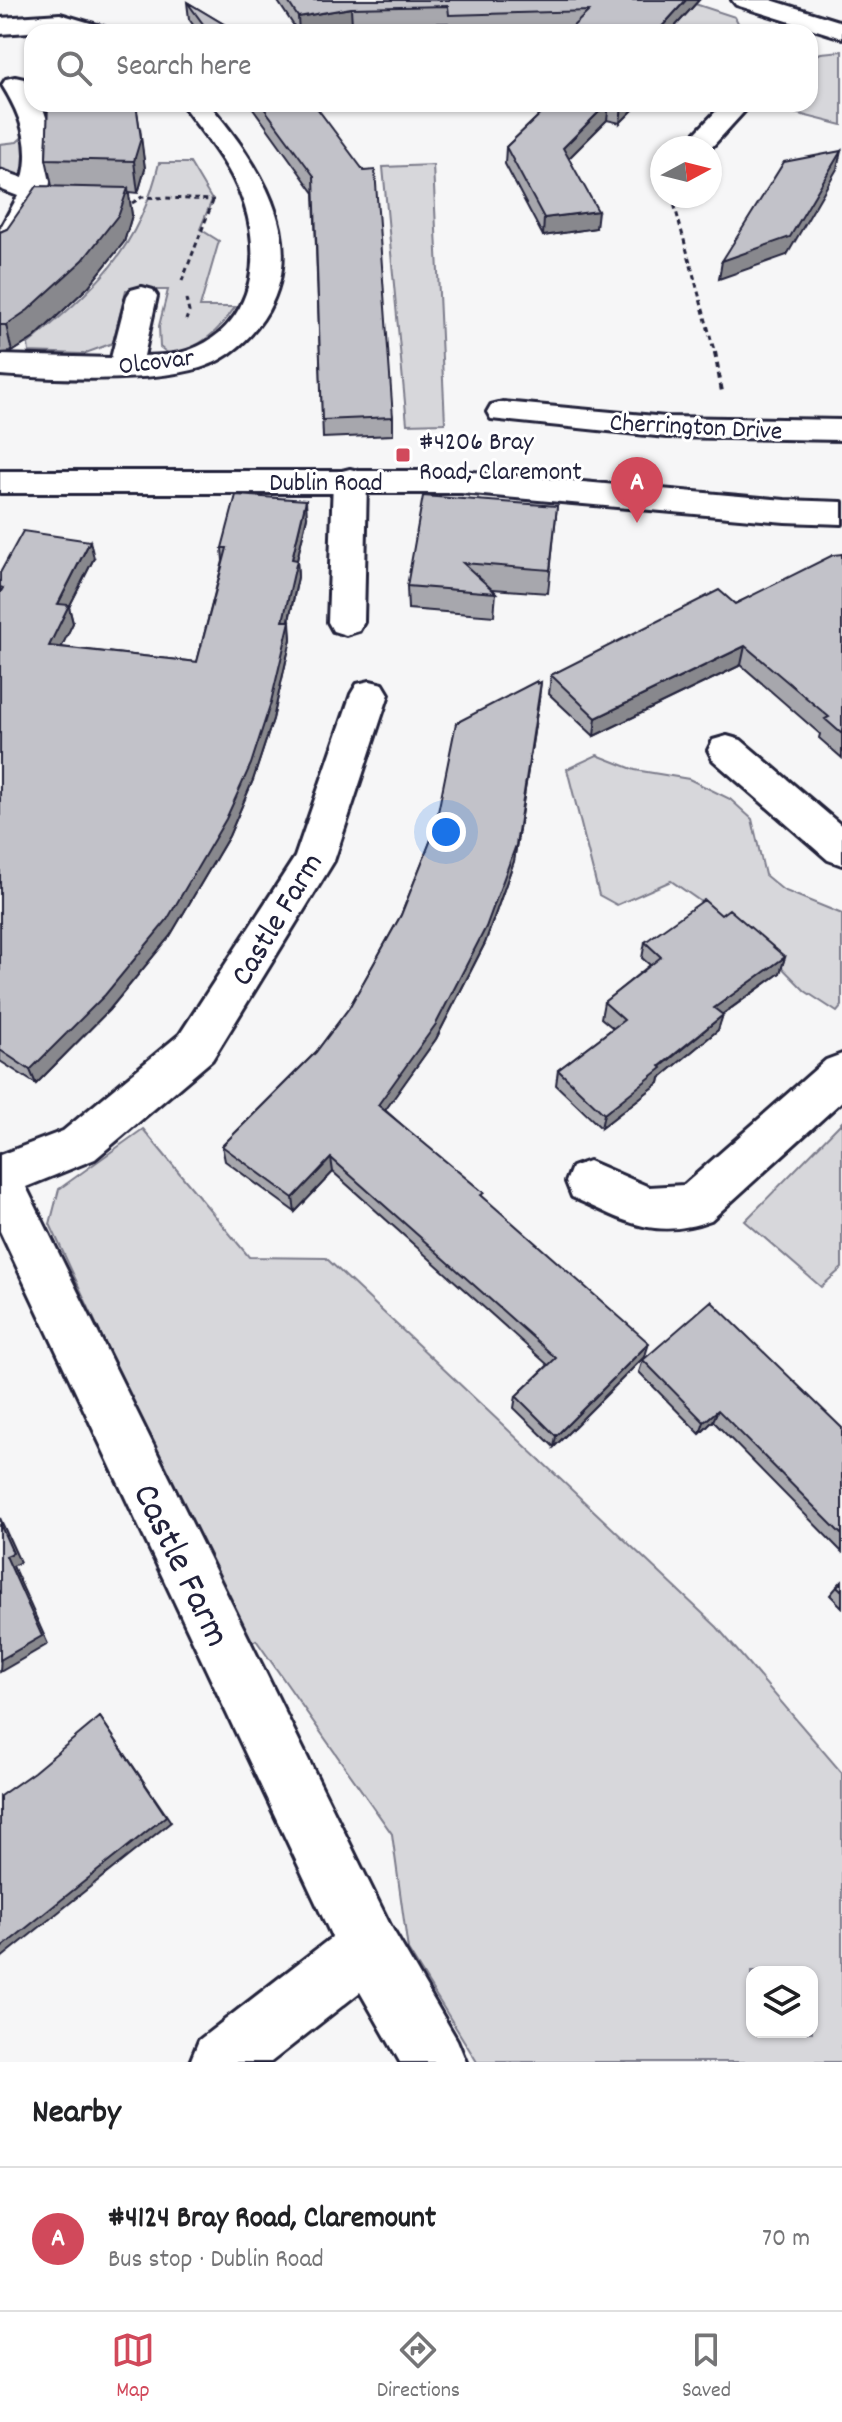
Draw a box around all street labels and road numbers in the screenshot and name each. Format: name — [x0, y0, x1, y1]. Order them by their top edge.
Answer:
street label: Olcovar — [117, 340, 197, 386]
street label: Cherrington Drive — [609, 405, 783, 451]
street label: Dublin Road — [269, 466, 383, 503]
street label: Castle Farm — [221, 845, 337, 996]
street label: Castle Farm — [116, 1475, 242, 1658]

